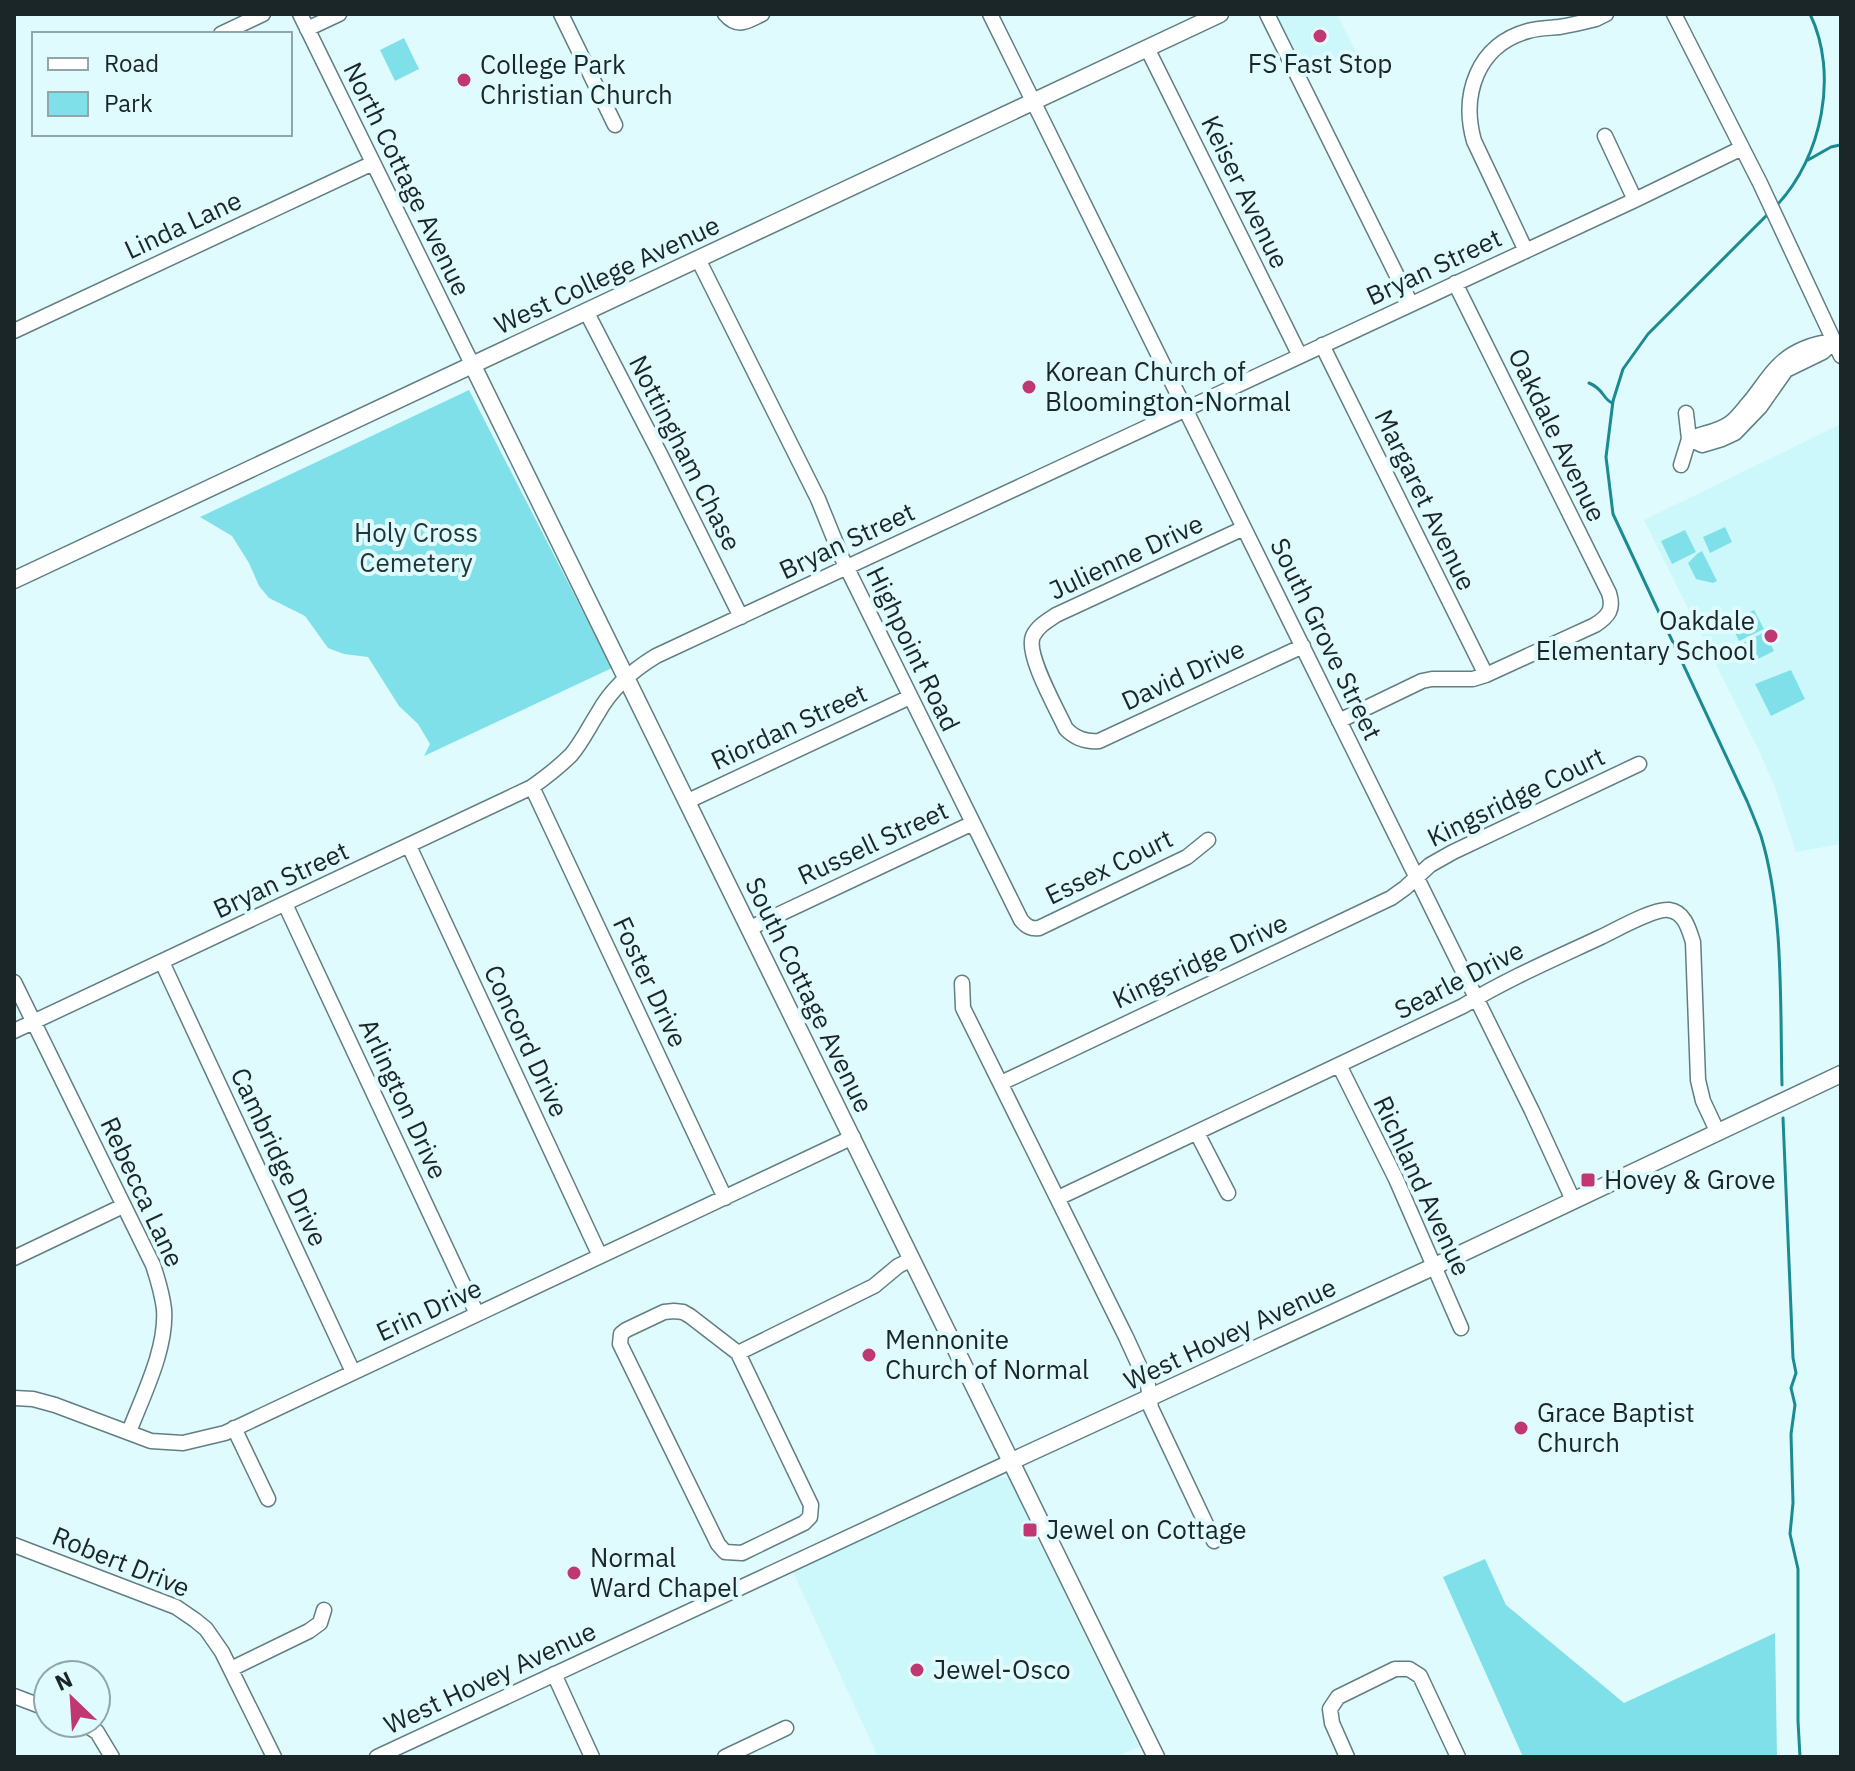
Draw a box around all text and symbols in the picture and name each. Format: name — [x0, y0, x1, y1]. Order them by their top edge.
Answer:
marker: FS Fast Stop — [1311, 27, 1329, 45]
legend — [32, 32, 292, 136]
place label: FS Fast Stop — [1248, 46, 1392, 80]
text: Road — [104, 47, 159, 79]
place label: College Park Christian Church — [480, 47, 673, 111]
street label: North Cottage Avenue — [337, 56, 479, 301]
marker: College Park Christian Church — [455, 71, 473, 89]
text: Park — [104, 87, 153, 119]
street label: Keiser Avenue — [1194, 109, 1298, 274]
street label: Linda Lane — [119, 182, 247, 266]
street label: West College Avenue — [489, 207, 725, 341]
street label: Bryan Street — [1360, 220, 1507, 312]
street label: Oakdale Avenue — [1501, 342, 1615, 527]
street label: Nottingham Chase — [622, 349, 750, 556]
place label: Korean Church of Bloomington-Normal — [1045, 354, 1291, 418]
marker: Korean Church of Bloomington-Normal — [1020, 378, 1038, 396]
street label: Margaret Avenue — [1367, 403, 1484, 596]
street label: Bryan Street — [773, 494, 920, 586]
street label: Julienne Drive — [1043, 506, 1208, 607]
park label: Holy Cross Cemetery — [354, 515, 478, 579]
street label: South Grove Street — [1263, 532, 1391, 745]
street label: Highpoint Road — [859, 561, 968, 737]
place label: Oakdale Elementary School — [1536, 603, 1755, 667]
marker: Oakdale Elementary School — [1762, 627, 1780, 645]
street label: David Drive — [1116, 631, 1250, 717]
street label: Riordan Street — [705, 675, 872, 777]
street label: Kingsridge Court — [1421, 738, 1610, 854]
street label: Russell Street — [792, 792, 953, 892]
street label: Essex Court — [1039, 821, 1178, 912]
street label: Bryan Street — [207, 833, 354, 925]
street label: South Cottage Avenue — [738, 871, 882, 1118]
street label: Kingsridge Drive — [1106, 905, 1293, 1016]
street label: Foster Drive — [606, 911, 696, 1052]
street label: Searle Drive — [1388, 932, 1529, 1026]
street label: Concord Drive — [477, 959, 577, 1122]
street label: Arlington Drive — [352, 1013, 456, 1184]
street label: Cambridge Drive — [224, 1062, 336, 1251]
street label: Richland Avenue — [1366, 1090, 1479, 1281]
street label: Rebecca Lane — [93, 1111, 193, 1272]
place label: Hovey & Grove — [1604, 1162, 1775, 1196]
marker: Hovey & Grove — [1579, 1171, 1597, 1189]
street label: West Hovey Avenue — [1118, 1269, 1341, 1397]
street label: Erin Drive — [370, 1270, 487, 1348]
place label: Mennonite Church of Normal — [885, 1322, 1089, 1386]
marker: Mennonite Church of Normal — [860, 1346, 878, 1364]
place label: Grace Baptist Church — [1537, 1395, 1695, 1459]
marker: Grace Baptist Church — [1512, 1419, 1530, 1437]
place label: Jewel on Cottage — [1046, 1512, 1247, 1546]
street label: Robert Drive — [48, 1518, 195, 1604]
marker: Jewel on Cottage — [1021, 1521, 1039, 1539]
place label: Normal Ward Chapel — [590, 1540, 739, 1604]
marker: Normal Ward Chapel — [565, 1564, 583, 1582]
street label: West Hovey Avenue — [378, 1613, 601, 1741]
place label: Jewel-Osco — [933, 1652, 1071, 1686]
north arrow — [32, 1659, 112, 1739]
marker: Jewel-Osco — [908, 1661, 926, 1679]
text: N — [50, 1664, 77, 1697]

